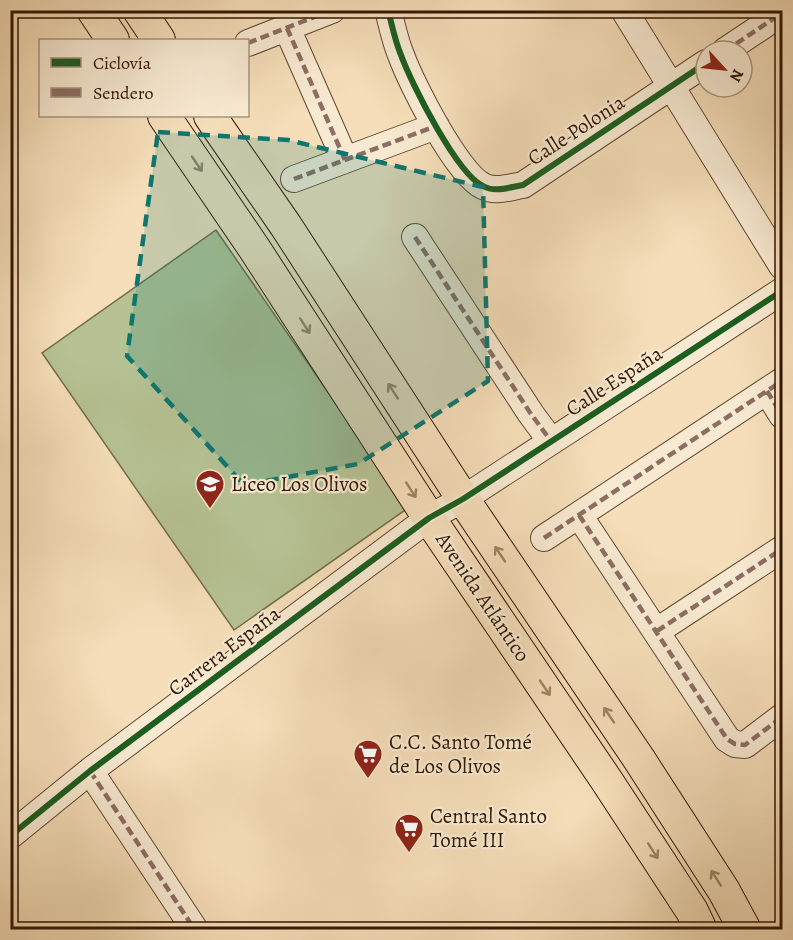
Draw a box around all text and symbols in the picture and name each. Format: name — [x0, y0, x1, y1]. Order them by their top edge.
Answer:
legend — [39, 39, 249, 117]
north arrow — [694, 39, 754, 99]
text: Ciclovía — [93, 51, 152, 75]
text: N — [724, 65, 749, 86]
text: Sendero — [93, 81, 154, 105]
street label: Calle Polonia — [522, 88, 630, 172]
one-way arrow — [191, 155, 203, 172]
one-way arrow — [299, 317, 311, 334]
street label: Calle España — [560, 339, 668, 423]
one-way arrow — [386, 383, 398, 400]
school or university icon: Liceo Los Olivos — [194, 468, 226, 510]
place label: Liceo Los Olivos — [231, 470, 367, 498]
one-way arrow — [405, 481, 417, 498]
street label: Avenida Atlántico — [429, 526, 537, 667]
one-way arrow — [494, 546, 506, 563]
street label: Carrera España — [162, 600, 286, 702]
one-way arrow — [539, 680, 551, 696]
one-way arrow — [603, 708, 615, 724]
place label: C.C. Santo Tomé de Los Olivos — [389, 728, 532, 780]
supermarket icon: C.C. Santo Tomé de Los Olivos — [352, 738, 384, 780]
place label: Central Santo Tomé III — [430, 802, 547, 854]
supermarket icon: Central Santo Tomé III — [393, 812, 425, 854]
one-way arrow — [647, 842, 659, 859]
one-way arrow — [710, 871, 722, 887]

